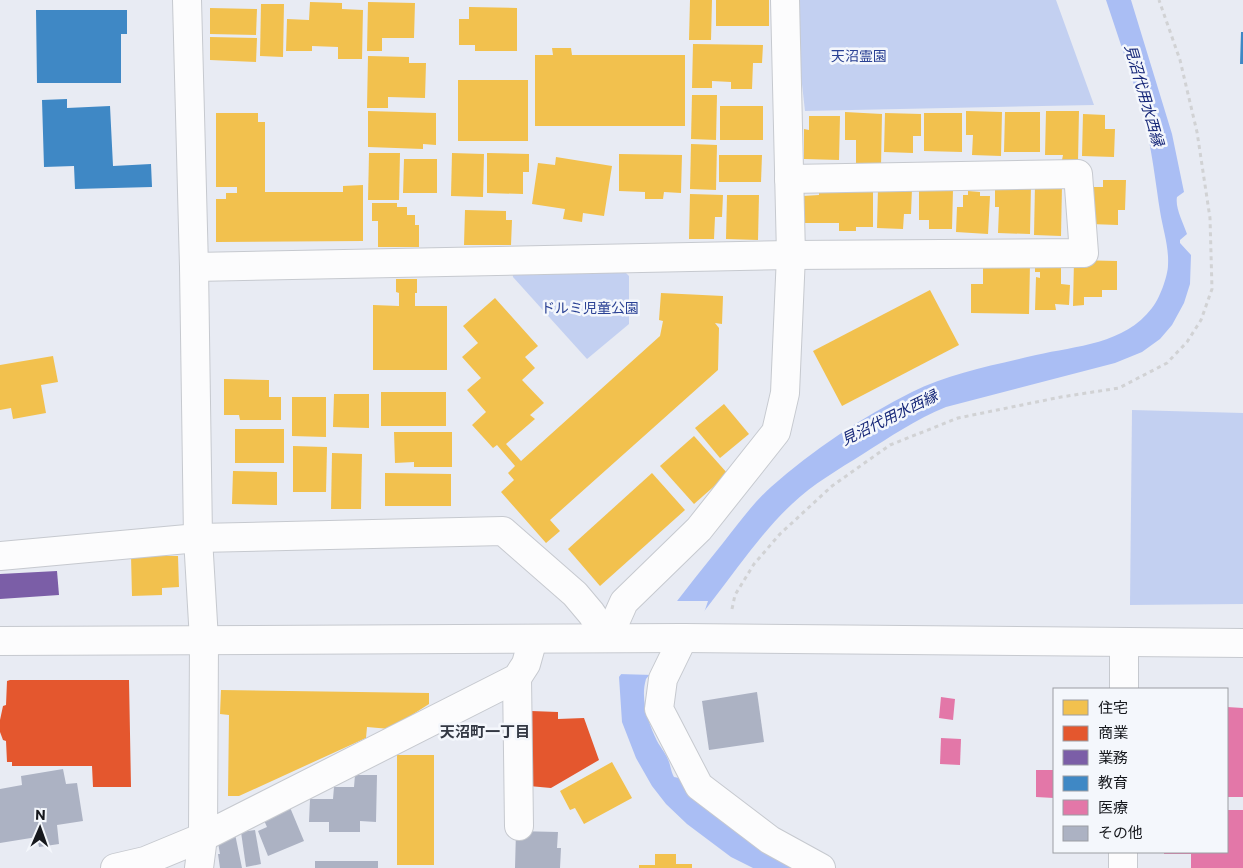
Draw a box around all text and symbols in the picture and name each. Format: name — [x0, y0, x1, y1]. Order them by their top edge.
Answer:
water label: 見沼代用水西縁 — [1122, 42, 1169, 150]
park label: 天沼霊園 — [831, 47, 887, 64]
park label: ドルミ児童公園 — [541, 299, 639, 316]
water label: 見沼代用水西縁 — [838, 385, 942, 448]
legend — [1053, 688, 1228, 853]
text: 住宅 — [1098, 698, 1128, 716]
district label: 天沼町一丁目 — [440, 722, 530, 740]
text: 商業 — [1098, 723, 1128, 741]
text: 業務 — [1098, 748, 1128, 766]
text: 教育 — [1098, 773, 1128, 791]
text: 医療 — [1098, 798, 1128, 816]
north arrow — [15, 803, 65, 853]
text: N — [35, 806, 46, 823]
text: その他 — [1098, 823, 1143, 841]

